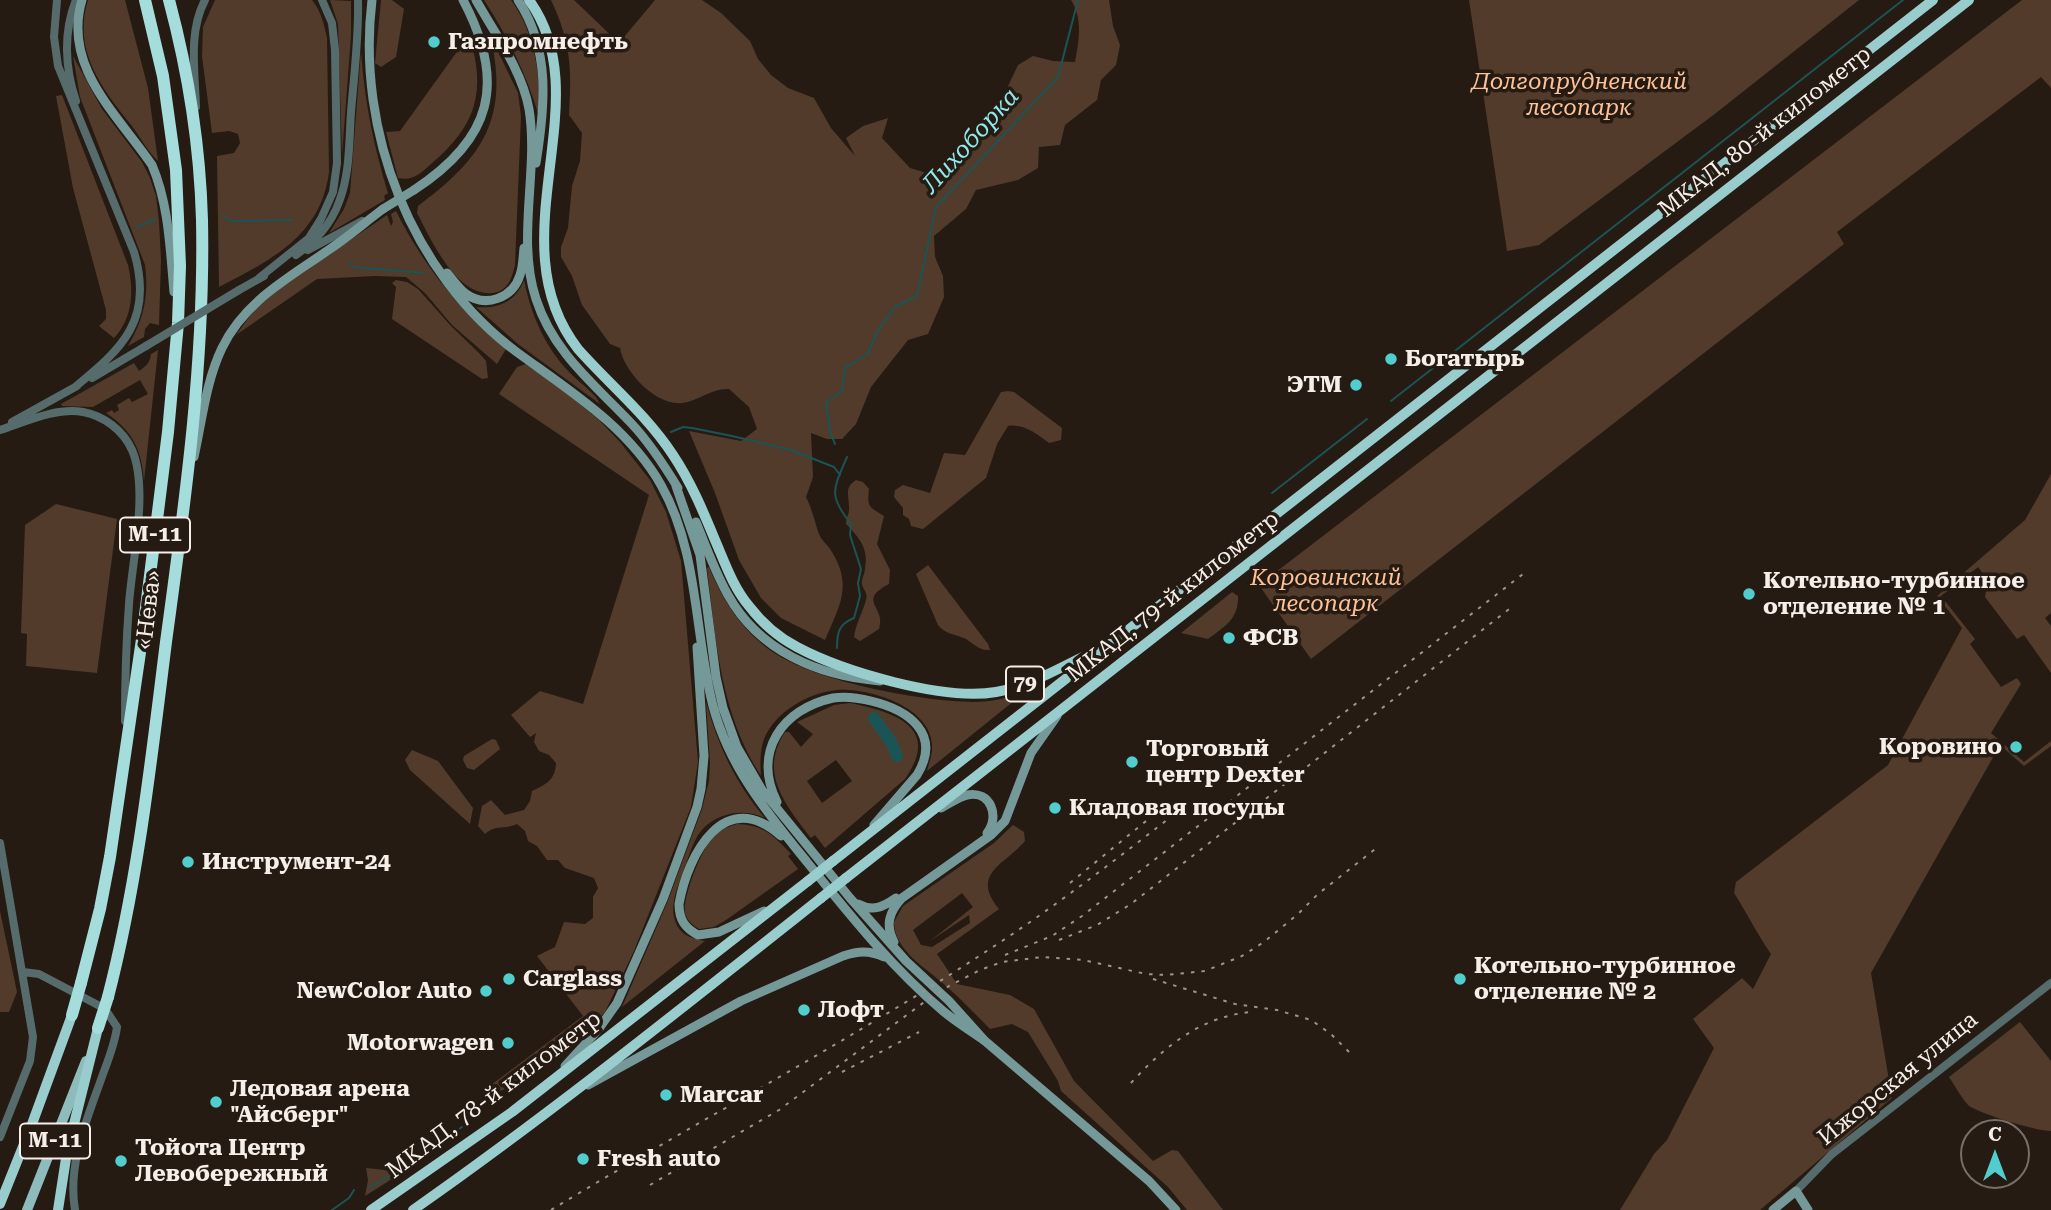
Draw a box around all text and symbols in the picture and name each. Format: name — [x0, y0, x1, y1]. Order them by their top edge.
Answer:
place label: Газпромнефть — [448, 28, 628, 56]
marker: Газпромнефть — [426, 34, 442, 50]
street label: МКАД, 80-й километр — [1653, 41, 1877, 223]
park label: Долгопрудненский лесопарк — [1471, 68, 1687, 122]
water label: Лихоборка — [916, 83, 1026, 199]
place label: Богатырь — [1405, 345, 1524, 373]
marker: Богатырь — [1383, 351, 1399, 367]
place label: ЭТМ — [1287, 371, 1342, 399]
marker: ЭТМ — [1348, 377, 1364, 393]
street label: МКАД, 79-й километр — [1061, 506, 1285, 688]
road number: М-11 — [120, 518, 190, 552]
park label: Коровинский лесопарк — [1250, 564, 1402, 618]
place label: Котельно-турбинное отделение № 1 — [1763, 567, 2025, 621]
street label: «Нева» — [130, 569, 168, 651]
marker: Котельно-турбинное отделение № 1 — [1741, 586, 1757, 602]
place label: ФСВ — [1243, 624, 1299, 652]
marker: ФСВ — [1221, 630, 1237, 646]
road number: 79 — [1006, 666, 1044, 702]
place label: Коровино — [1879, 733, 2002, 761]
place label: Торговый центр Dexter — [1146, 735, 1305, 789]
marker: Коровино — [2008, 739, 2024, 755]
marker: Торговый центр Dexter — [1124, 754, 1140, 770]
place label: Кладовая посуды — [1069, 794, 1285, 822]
marker: Кладовая посуды — [1047, 800, 1063, 816]
place label: Инструмент-24 — [202, 848, 391, 876]
marker: Инструмент-24 — [180, 854, 196, 870]
place label: Котельно-турбинное отделение № 2 — [1474, 952, 1736, 1006]
place label: Carglass — [523, 965, 622, 993]
marker: Carglass — [501, 971, 517, 987]
marker: Котельно-турбинное отделение № 2 — [1452, 971, 1468, 987]
place label: NewColor Auto — [296, 977, 472, 1005]
marker: NewColor Auto — [478, 983, 494, 999]
place label: Лофт — [818, 996, 884, 1024]
marker: Лофт — [796, 1002, 812, 1018]
street label: МКАД, 78-й километр — [381, 1005, 607, 1185]
street label: Ижорская улица — [1813, 1006, 1983, 1152]
place label: Motorwagen — [347, 1029, 494, 1057]
marker: Motorwagen — [500, 1035, 516, 1051]
place label: Ледовая арена "Айсберг" — [230, 1075, 410, 1129]
place label: Marcar — [680, 1081, 763, 1109]
marker: Marcar — [658, 1087, 674, 1103]
marker: Ледовая арена "Айсберг" — [208, 1094, 224, 1110]
north arrow — [1960, 1119, 2030, 1189]
text: С — [1988, 1123, 2002, 1146]
road number: М-11 — [20, 1124, 90, 1158]
place label: Тойота Центр Левобережный — [135, 1134, 328, 1188]
place label: Fresh auto — [597, 1145, 721, 1173]
marker: Fresh auto — [575, 1151, 591, 1167]
marker: Тойота Центр Левобережный — [113, 1153, 129, 1169]

